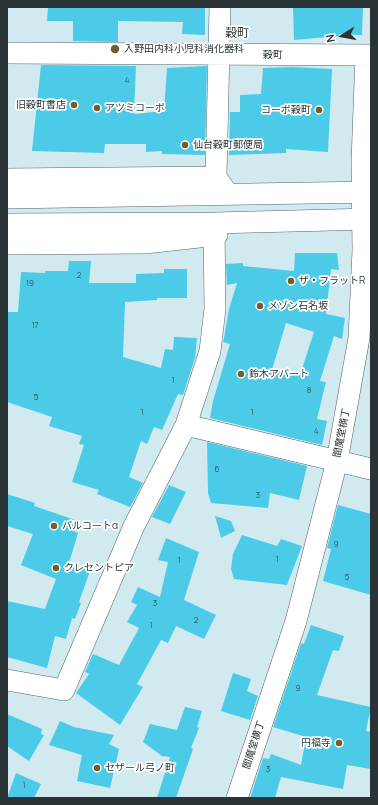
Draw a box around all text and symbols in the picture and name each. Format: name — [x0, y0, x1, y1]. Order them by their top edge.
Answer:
north arrow — [322, 16, 362, 56]
district label: 穀町 — [225, 27, 249, 41]
text: N — [322, 33, 338, 44]
marker: 入野田内科小児科消化器科 — [109, 43, 121, 55]
place label: 入野田内科小児科消化器科 — [124, 43, 244, 55]
street label: 穀町 — [263, 49, 283, 61]
house number: 4 — [125, 76, 129, 86]
place label: 旧穀町書店 — [16, 99, 66, 111]
marker: 旧穀町書店 — [69, 100, 79, 110]
place label: アツミコーポ — [105, 102, 165, 114]
marker: アツミコーポ — [92, 103, 102, 113]
place label: コーポ穀町 — [261, 104, 311, 116]
marker: コーポ穀町 — [314, 105, 324, 115]
place label: 仙台穀町郵便局 — [193, 139, 263, 151]
marker: 仙台穀町郵便局 — [180, 140, 190, 150]
house number: 2 — [77, 271, 81, 281]
place label: ザ・フラットR — [299, 275, 365, 287]
marker: ザ・フラットR — [286, 276, 296, 286]
house number: 19 — [26, 279, 34, 289]
place label: メゾン石名坂 — [268, 300, 328, 312]
marker: メゾン石名坂 — [255, 301, 265, 311]
house number: 17 — [31, 321, 39, 331]
place label: 鈴木アパート — [249, 368, 309, 380]
marker: 鈴木アパート — [236, 369, 246, 379]
house number: 1 — [171, 376, 175, 386]
house number: 8 — [307, 386, 311, 396]
house number: 5 — [34, 393, 38, 403]
street label: 閻魔堂横丁 — [331, 407, 353, 459]
house number: 1 — [140, 408, 144, 418]
house number: 1 — [250, 408, 254, 418]
house number: 4 — [314, 427, 318, 437]
house number: 6 — [215, 465, 219, 475]
house number: 3 — [256, 491, 260, 501]
place label: パルコートα — [62, 520, 118, 532]
marker: パルコートα — [49, 521, 59, 531]
house number: 9 — [334, 540, 338, 550]
house number: 1 — [275, 555, 279, 565]
house number: 1 — [177, 556, 181, 566]
place label: クレセントピア — [64, 562, 134, 574]
marker: クレセントピア — [51, 563, 61, 573]
house number: 5 — [345, 573, 349, 583]
house number: 3 — [153, 599, 157, 609]
house number: 2 — [194, 616, 198, 626]
house number: 1 — [149, 621, 153, 631]
house number: 9 — [296, 684, 300, 694]
street label: 閻魔堂横丁 — [241, 719, 267, 771]
place label: 円福寺 — [301, 737, 331, 749]
marker: 円福寺 — [334, 738, 344, 748]
place label: セザール弓ノ町 — [105, 762, 175, 774]
marker: セザール弓ノ町 — [92, 763, 102, 773]
house number: 3 — [266, 765, 270, 775]
house number: 1 — [22, 781, 26, 791]

